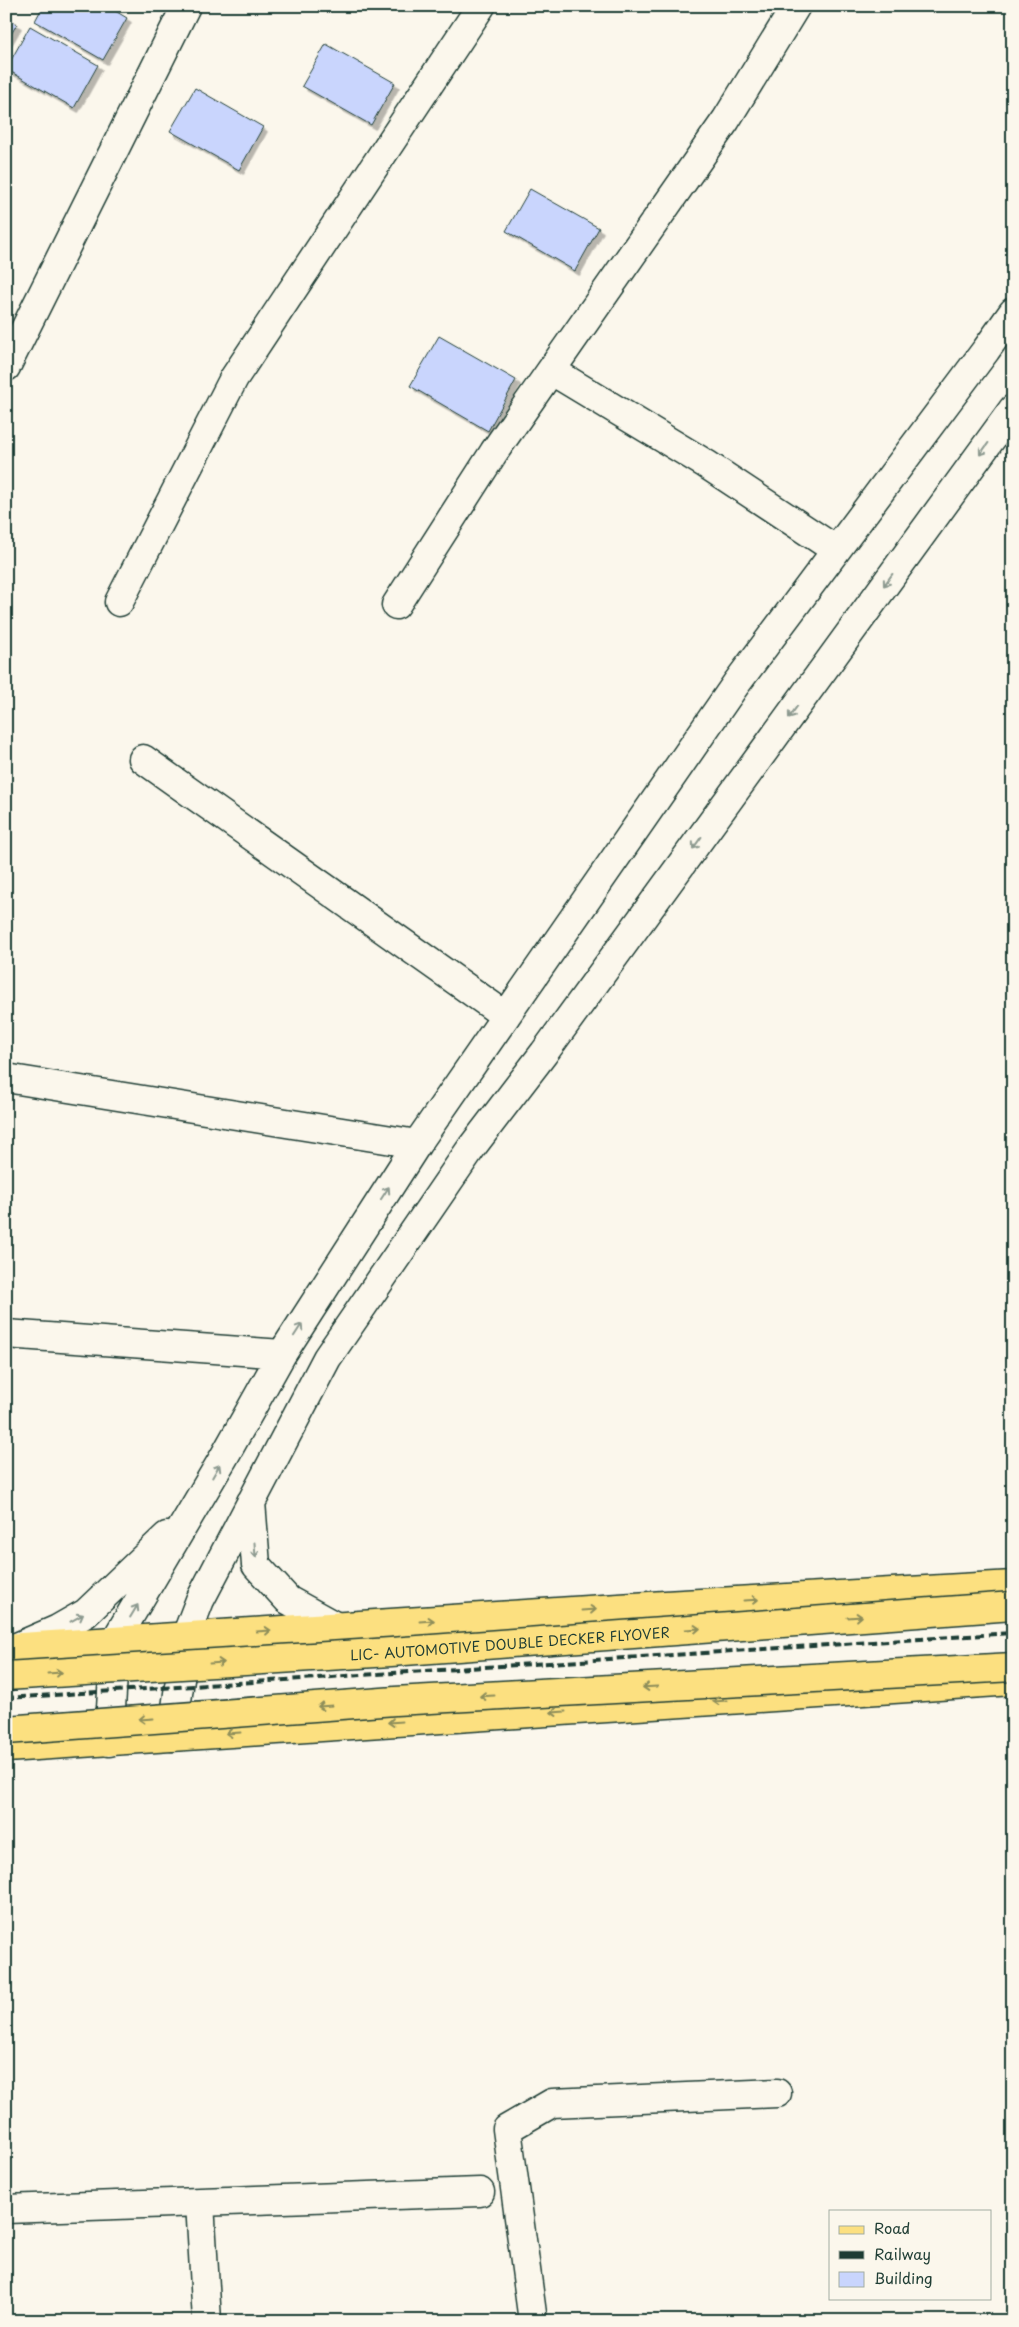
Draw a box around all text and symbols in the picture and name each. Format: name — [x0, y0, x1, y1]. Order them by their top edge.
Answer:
one-way arrow — [979, 442, 989, 456]
one-way arrow — [883, 573, 894, 586]
one-way arrow — [788, 705, 798, 719]
one-way arrow — [692, 836, 702, 850]
one-way arrow — [381, 1187, 391, 1201]
one-way arrow — [292, 1323, 303, 1337]
one-way arrow — [212, 1464, 222, 1478]
one-way arrow — [251, 1542, 260, 1558]
one-way arrow — [743, 1595, 759, 1604]
one-way arrow — [129, 1604, 139, 1618]
one-way arrow — [581, 1605, 597, 1614]
one-way arrow — [69, 1613, 84, 1623]
one-way arrow — [847, 1613, 863, 1622]
one-way arrow — [418, 1616, 434, 1625]
street label: LIC- AUTOMOTIVE DOUBLE DECKER FLYOVER — [349, 1621, 671, 1665]
one-way arrow — [685, 1625, 701, 1634]
one-way arrow — [256, 1627, 272, 1636]
one-way arrow — [209, 1658, 225, 1667]
one-way arrow — [47, 1669, 63, 1678]
one-way arrow — [642, 1682, 658, 1692]
one-way arrow — [480, 1691, 496, 1700]
one-way arrow — [712, 1696, 728, 1705]
one-way arrow — [317, 1702, 333, 1711]
one-way arrow — [550, 1707, 566, 1716]
one-way arrow — [138, 1715, 154, 1724]
one-way arrow — [388, 1718, 404, 1727]
one-way arrow — [226, 1729, 242, 1738]
legend — [829, 2210, 992, 2300]
text: Road — [874, 2216, 910, 2239]
text: Railway — [874, 2242, 931, 2265]
text: Building — [874, 2266, 933, 2289]

